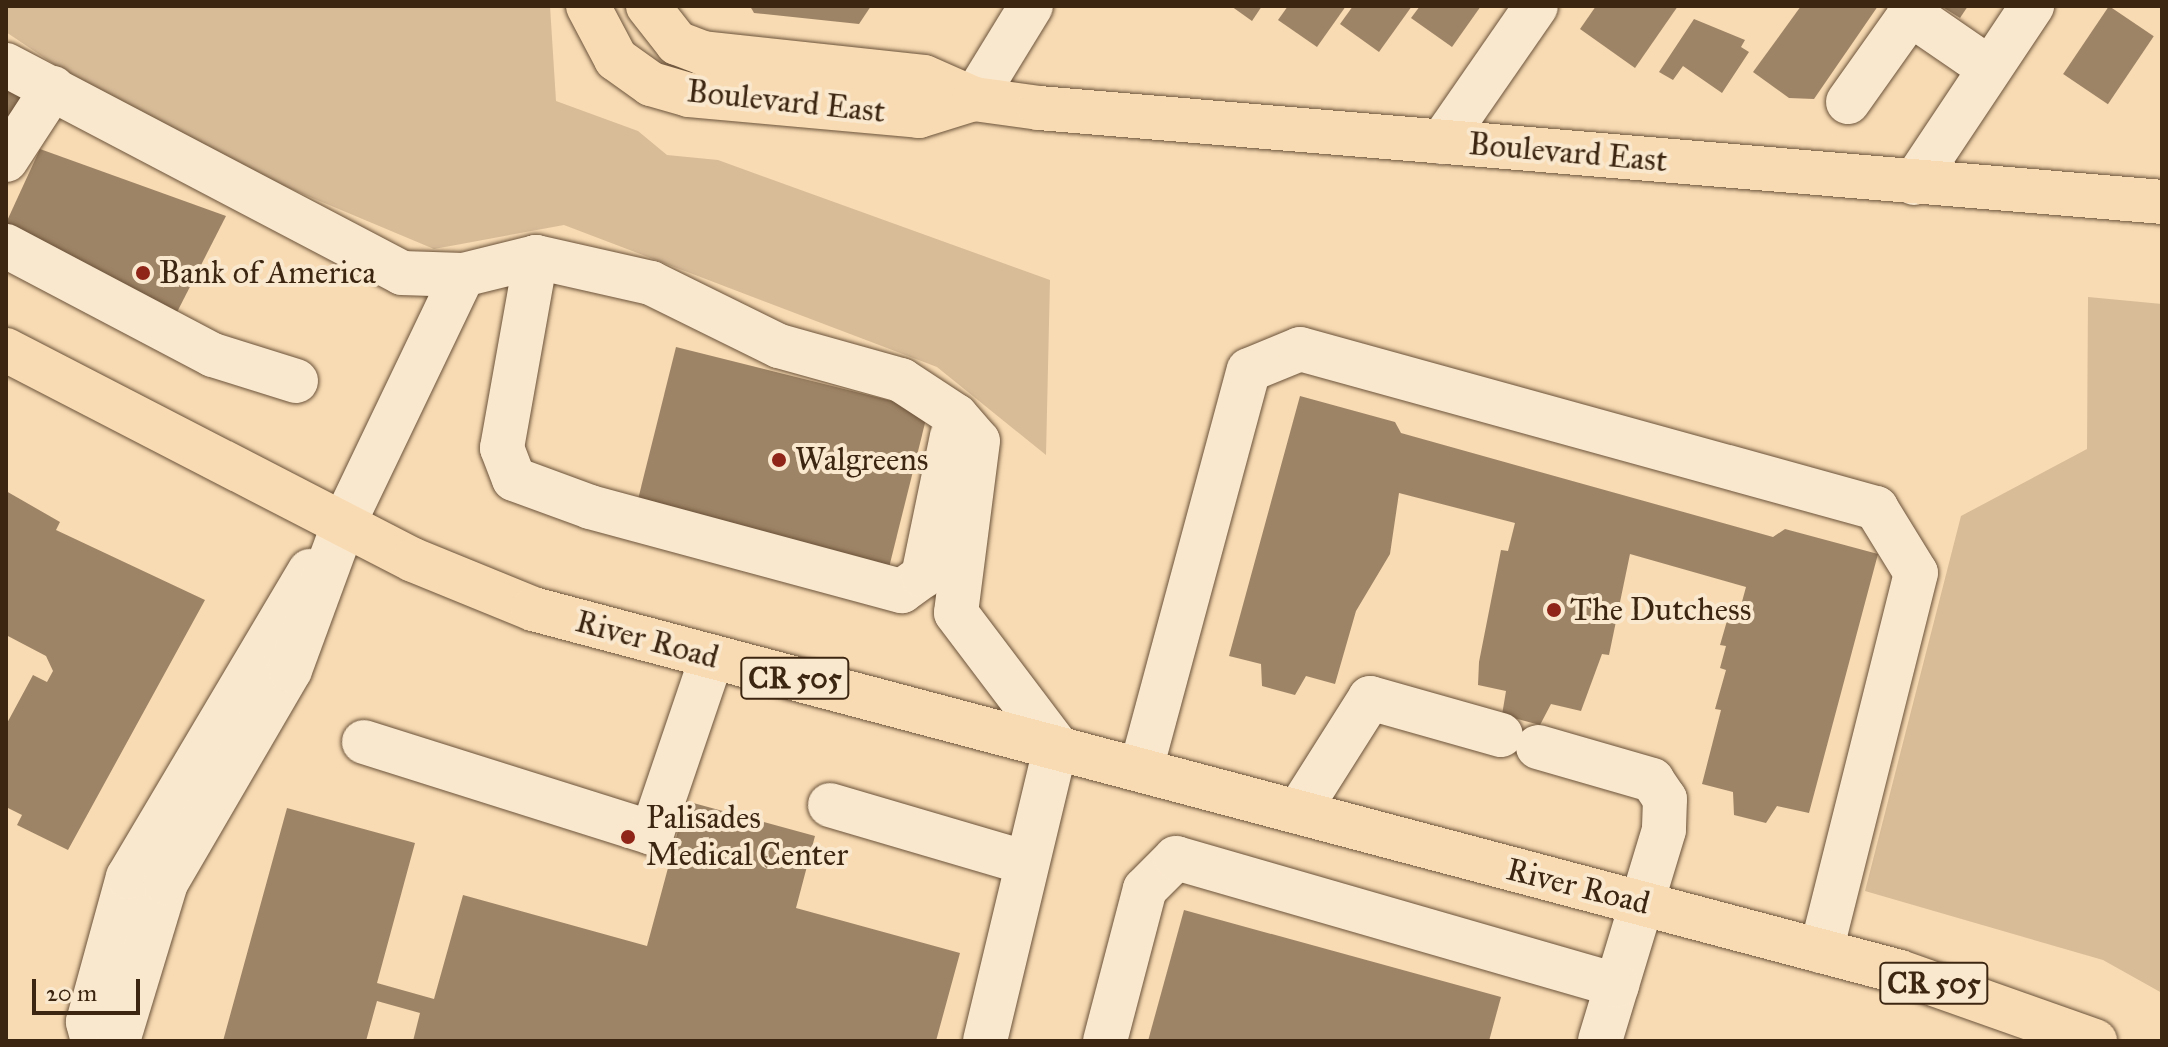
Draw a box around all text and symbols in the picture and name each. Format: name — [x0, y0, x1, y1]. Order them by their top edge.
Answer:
street label: Boulevard East — [685, 72, 887, 132]
street label: Boulevard East — [1467, 125, 1669, 181]
place label: Bank of America — [159, 254, 376, 292]
marker: Bank of America — [134, 264, 152, 282]
place label: Walgreens — [795, 441, 928, 479]
marker: Walgreens — [770, 451, 788, 469]
place label: The Dutchess — [1570, 591, 1751, 629]
marker: The Dutchess — [1545, 601, 1563, 619]
street label: River Road — [571, 603, 723, 677]
road number: CR 505 — [739, 652, 851, 704]
place label: Palisades Medical Center — [646, 800, 848, 875]
marker: Palisades Medical Center — [617, 826, 639, 848]
street label: River Road — [1502, 851, 1654, 923]
road number: CR 505 — [1878, 957, 1990, 1009]
scale bar — [36, 963, 144, 1013]
text: 20 m — [46, 978, 97, 1008]

